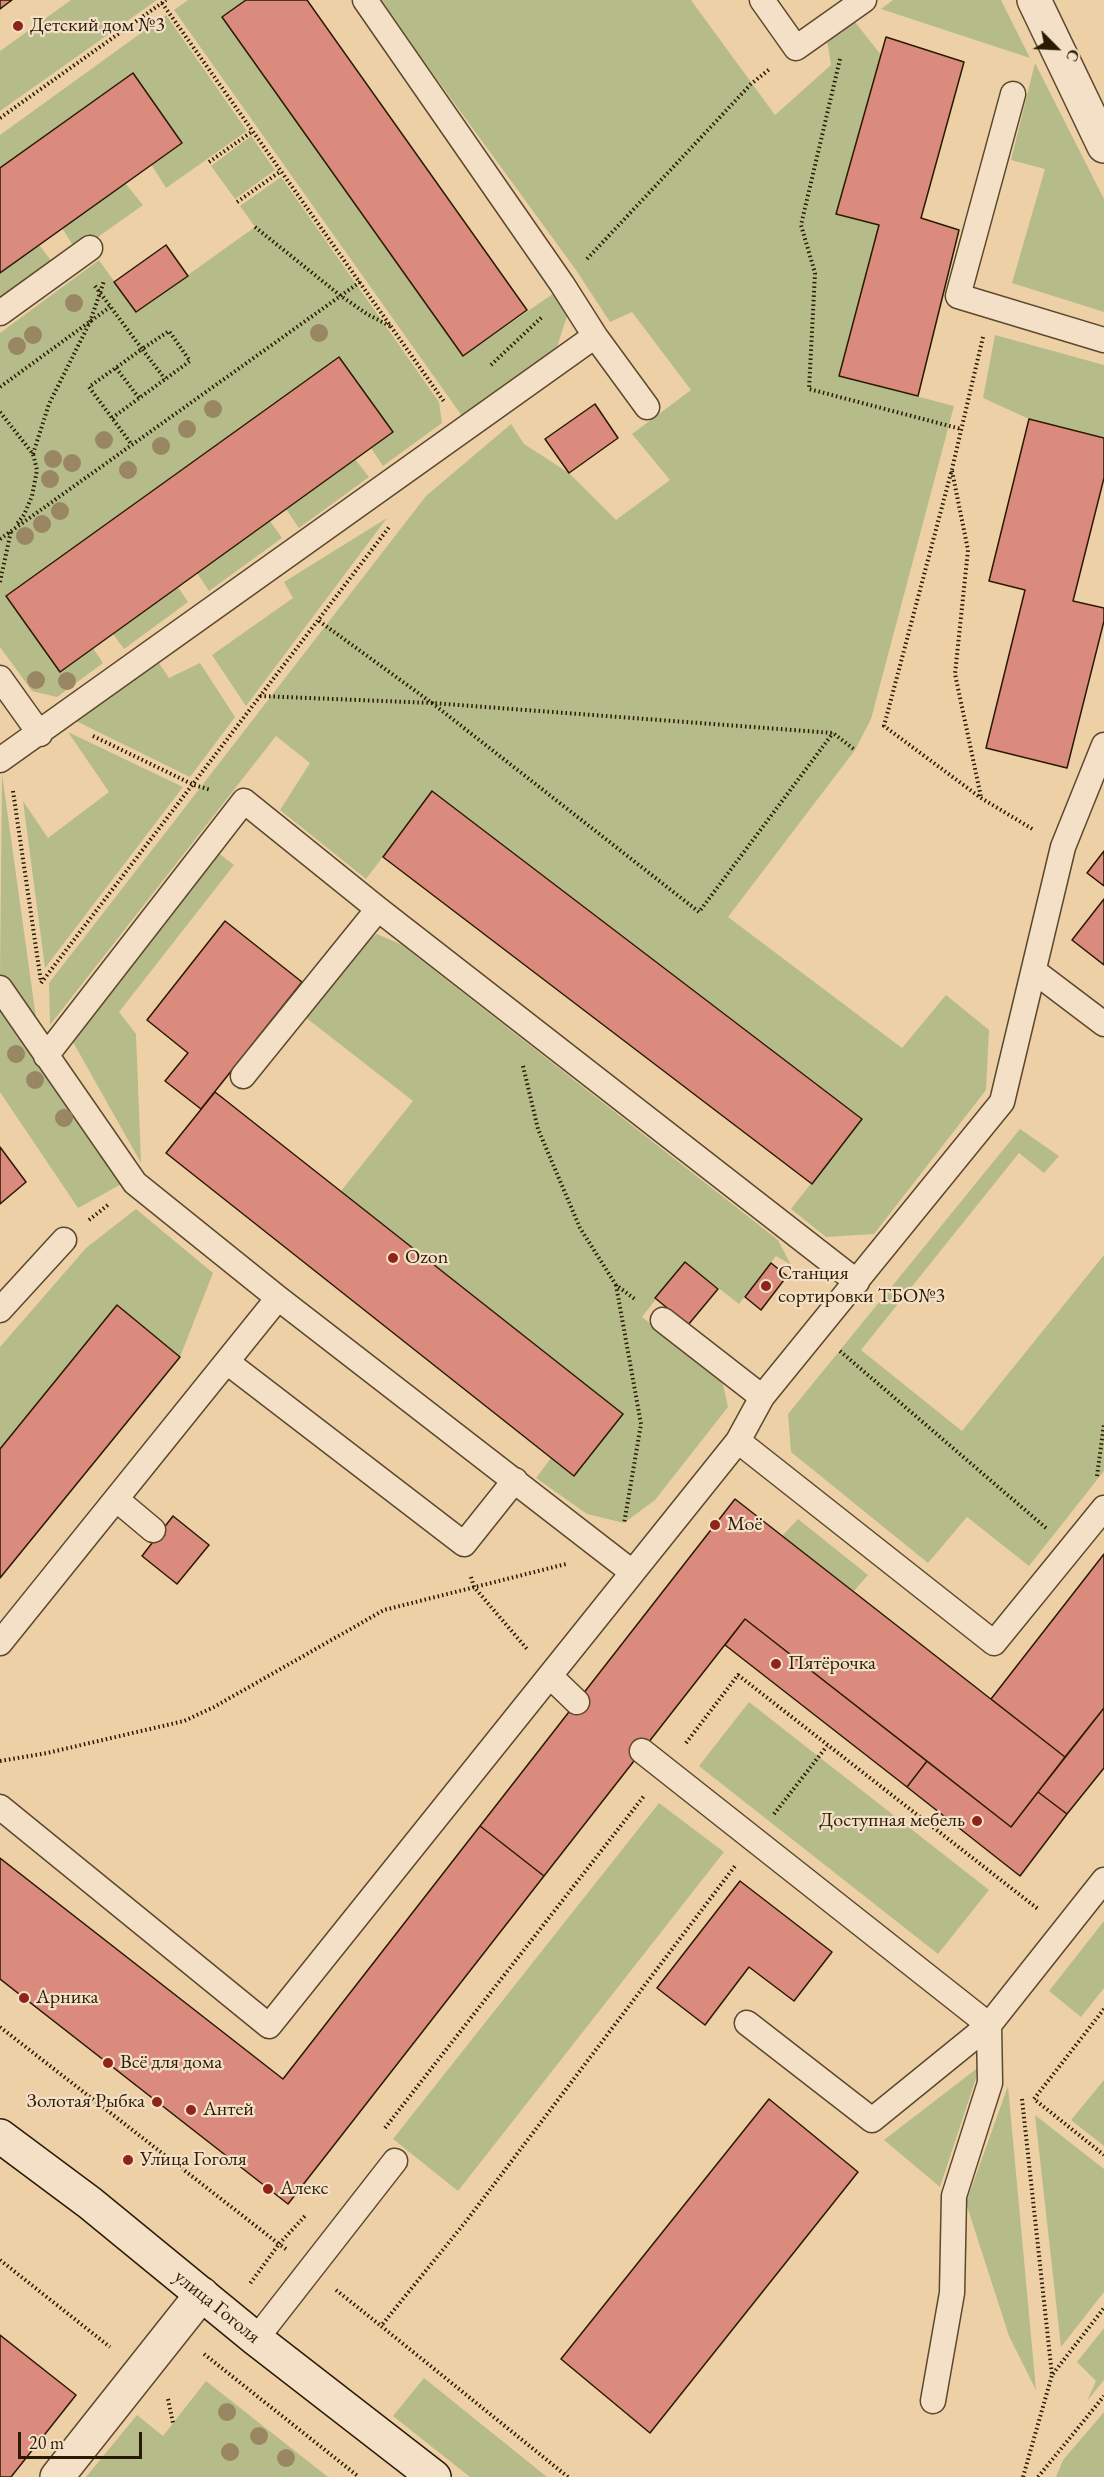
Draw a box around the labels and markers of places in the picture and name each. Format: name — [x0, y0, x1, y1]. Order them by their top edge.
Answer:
place label: Детский дом №3 — [30, 14, 165, 38]
marker: Детский дом №3 — [11, 19, 25, 33]
place label: Ozon — [405, 1246, 448, 1270]
marker: Ozon — [386, 1251, 400, 1265]
place label: Станция сортировки ТБО№3 — [778, 1262, 945, 1309]
marker: Станция сортировки ТБО№3 — [759, 1279, 773, 1293]
place label: Моё — [727, 1513, 762, 1537]
marker: Моё — [708, 1518, 722, 1532]
place label: Пятёрочка — [788, 1652, 876, 1676]
marker: Пятёрочка — [769, 1657, 783, 1671]
place label: Доступная мебель — [819, 1809, 965, 1833]
marker: Доступная мебель — [970, 1814, 984, 1828]
place label: Арника — [36, 1986, 98, 2010]
marker: Арника — [17, 1991, 31, 2005]
place label: Всё для дома — [120, 2051, 222, 2075]
marker: Всё для дома — [101, 2056, 115, 2070]
place label: Золотая Рыбка — [27, 2090, 145, 2114]
marker: Золотая Рыбка — [150, 2095, 164, 2109]
place label: Антей — [203, 2098, 254, 2122]
marker: Антей — [184, 2103, 198, 2117]
place label: Улица Гоголя — [140, 2148, 247, 2172]
marker: Улица Гоголя — [121, 2153, 135, 2167]
place label: Алекс — [280, 2177, 329, 2201]
marker: Алекс — [261, 2182, 275, 2196]

